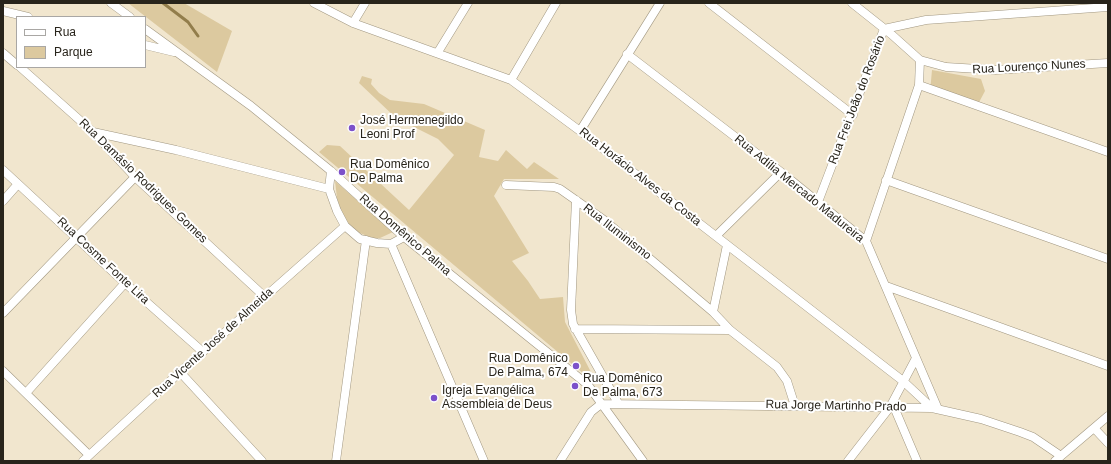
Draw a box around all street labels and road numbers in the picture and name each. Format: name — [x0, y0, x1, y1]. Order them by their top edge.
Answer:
street label: Rua Frei João do Rosário — [826, 34, 888, 166]
street label: Rua Lourenço Nunes — [972, 57, 1086, 77]
street label: Rua Damásio Rodrigues Gomes — [76, 116, 210, 246]
street label: Rua Horácio Alves da Costa — [576, 125, 704, 229]
street label: Rua Adília Mercado Madureira — [731, 132, 867, 246]
street label: Rua Domênico Palma — [356, 191, 454, 279]
street label: Rua Iluminismo — [580, 201, 654, 263]
street label: Rua Cosme Fonte Lira — [54, 215, 152, 307]
street label: Rua Vicente José de Almeida — [150, 285, 276, 401]
street label: Rua Jorge Martinho Prado — [766, 398, 906, 414]

